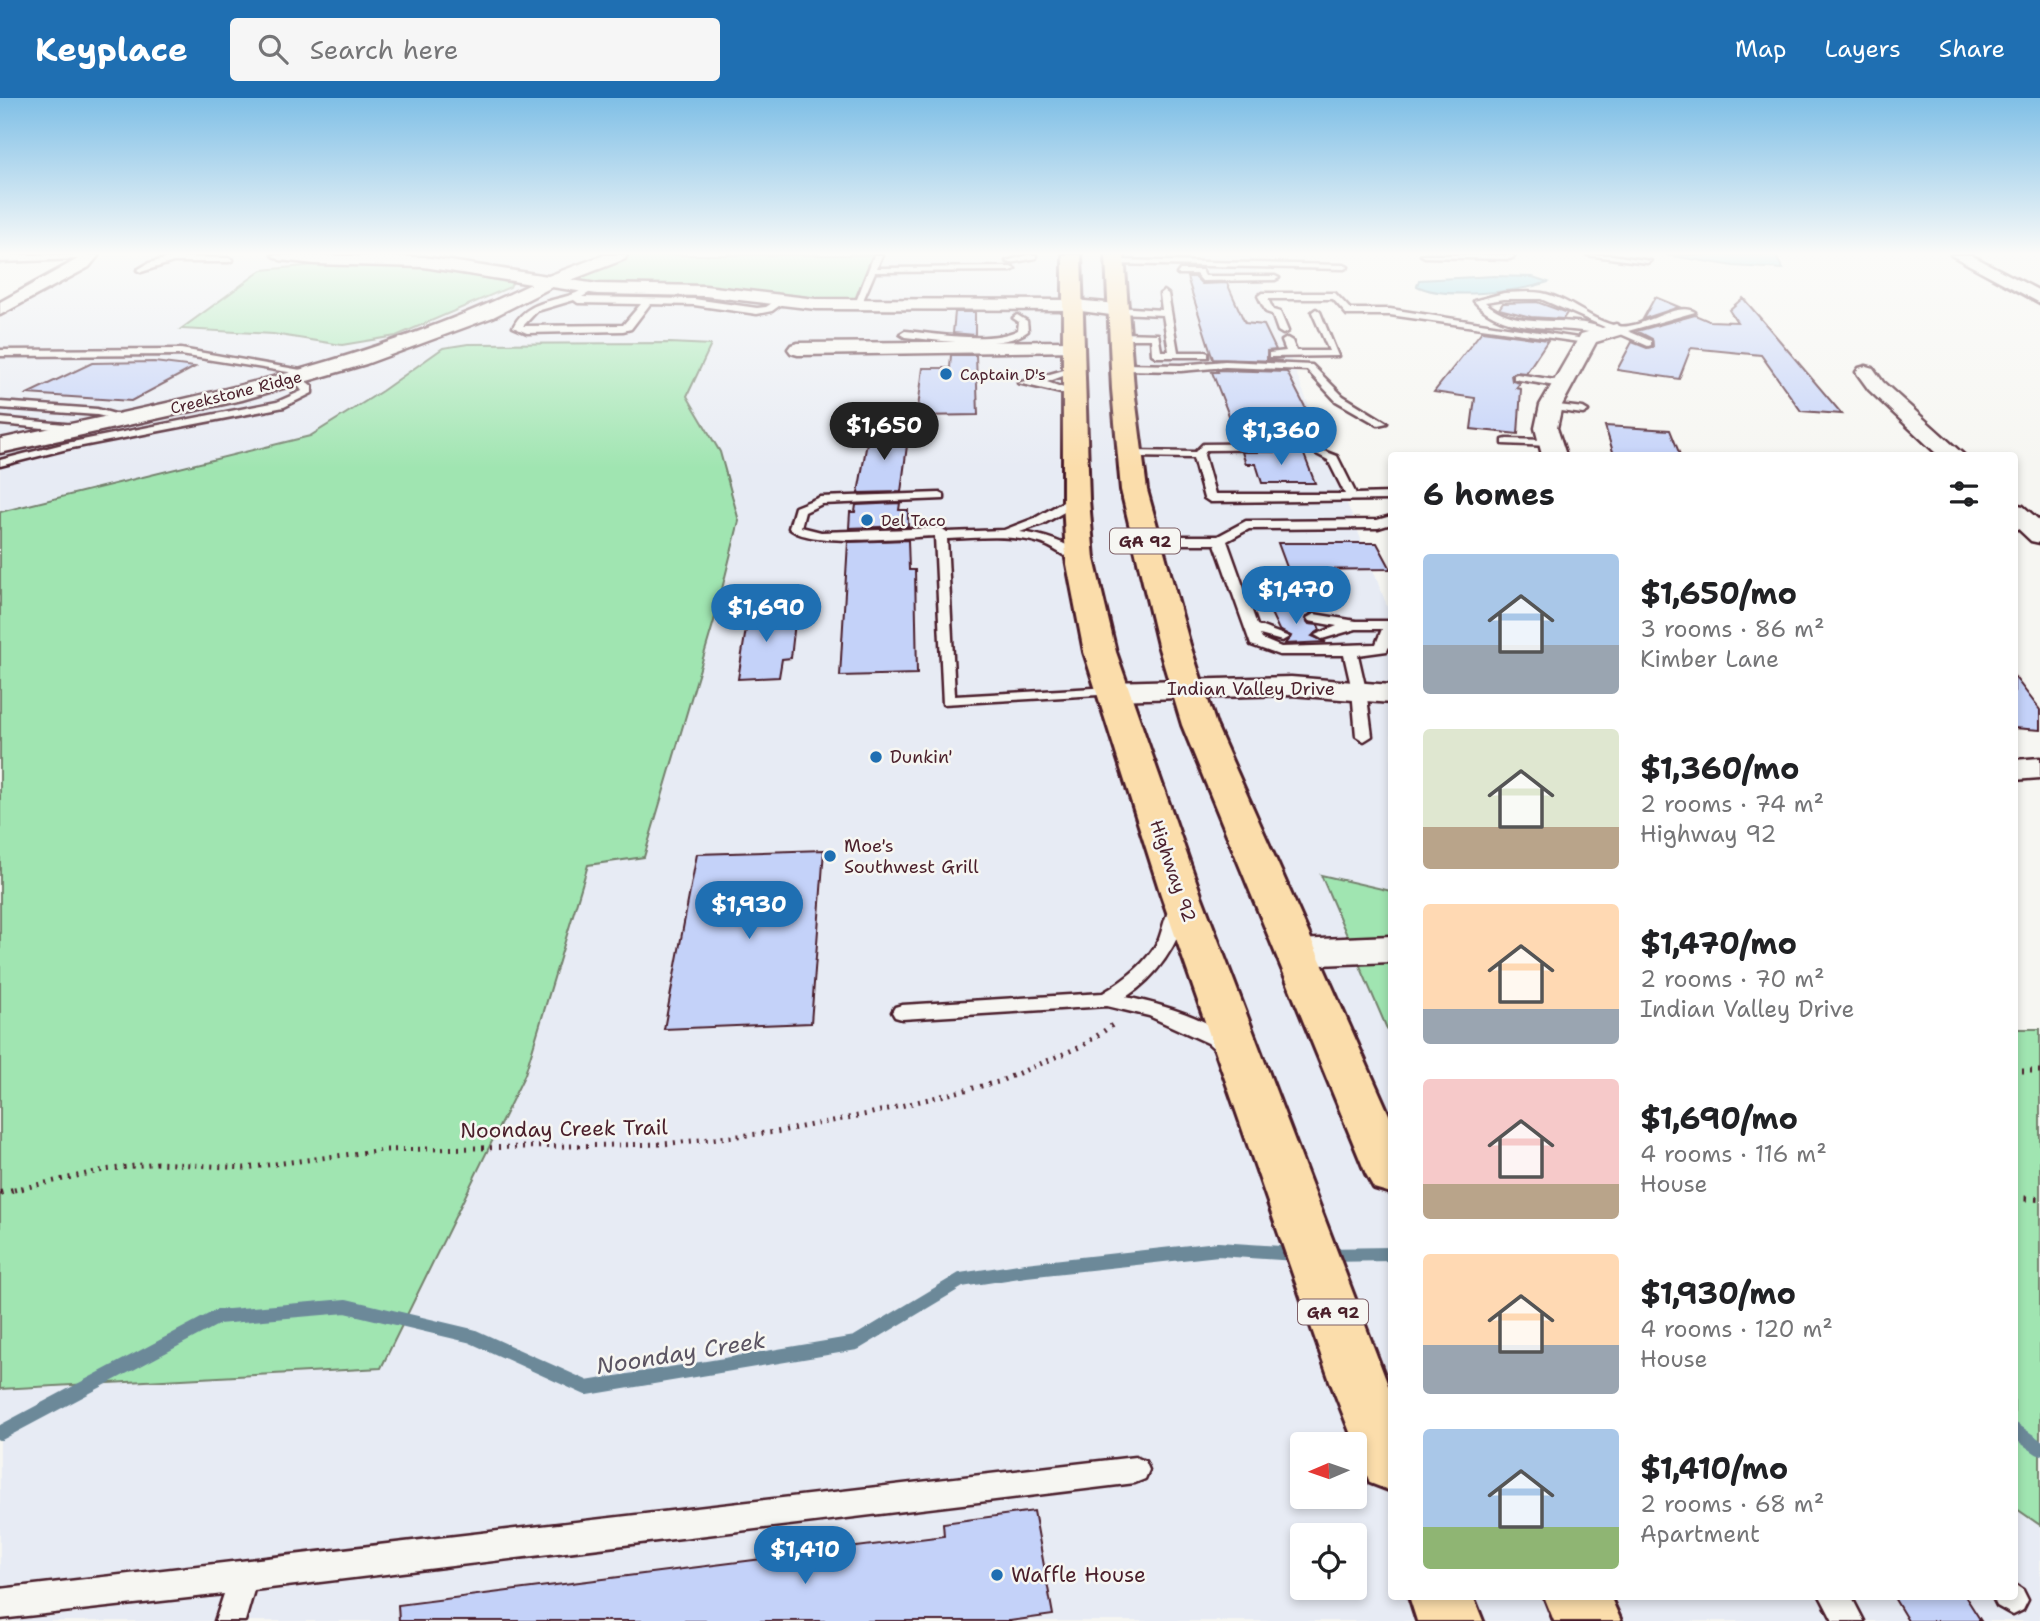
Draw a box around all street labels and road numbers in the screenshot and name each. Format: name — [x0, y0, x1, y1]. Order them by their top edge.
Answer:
street label: Creekstone Ridge — [168, 366, 304, 419]
road number: GA 92 — [1110, 528, 1180, 554]
street label: Indian Valley Drive — [1167, 677, 1335, 701]
street label: Highway 92 — [1144, 817, 1202, 925]
street label: Noonday Creek Trail — [460, 1113, 669, 1145]
road number: GA 92 — [1298, 1300, 1368, 1324]

